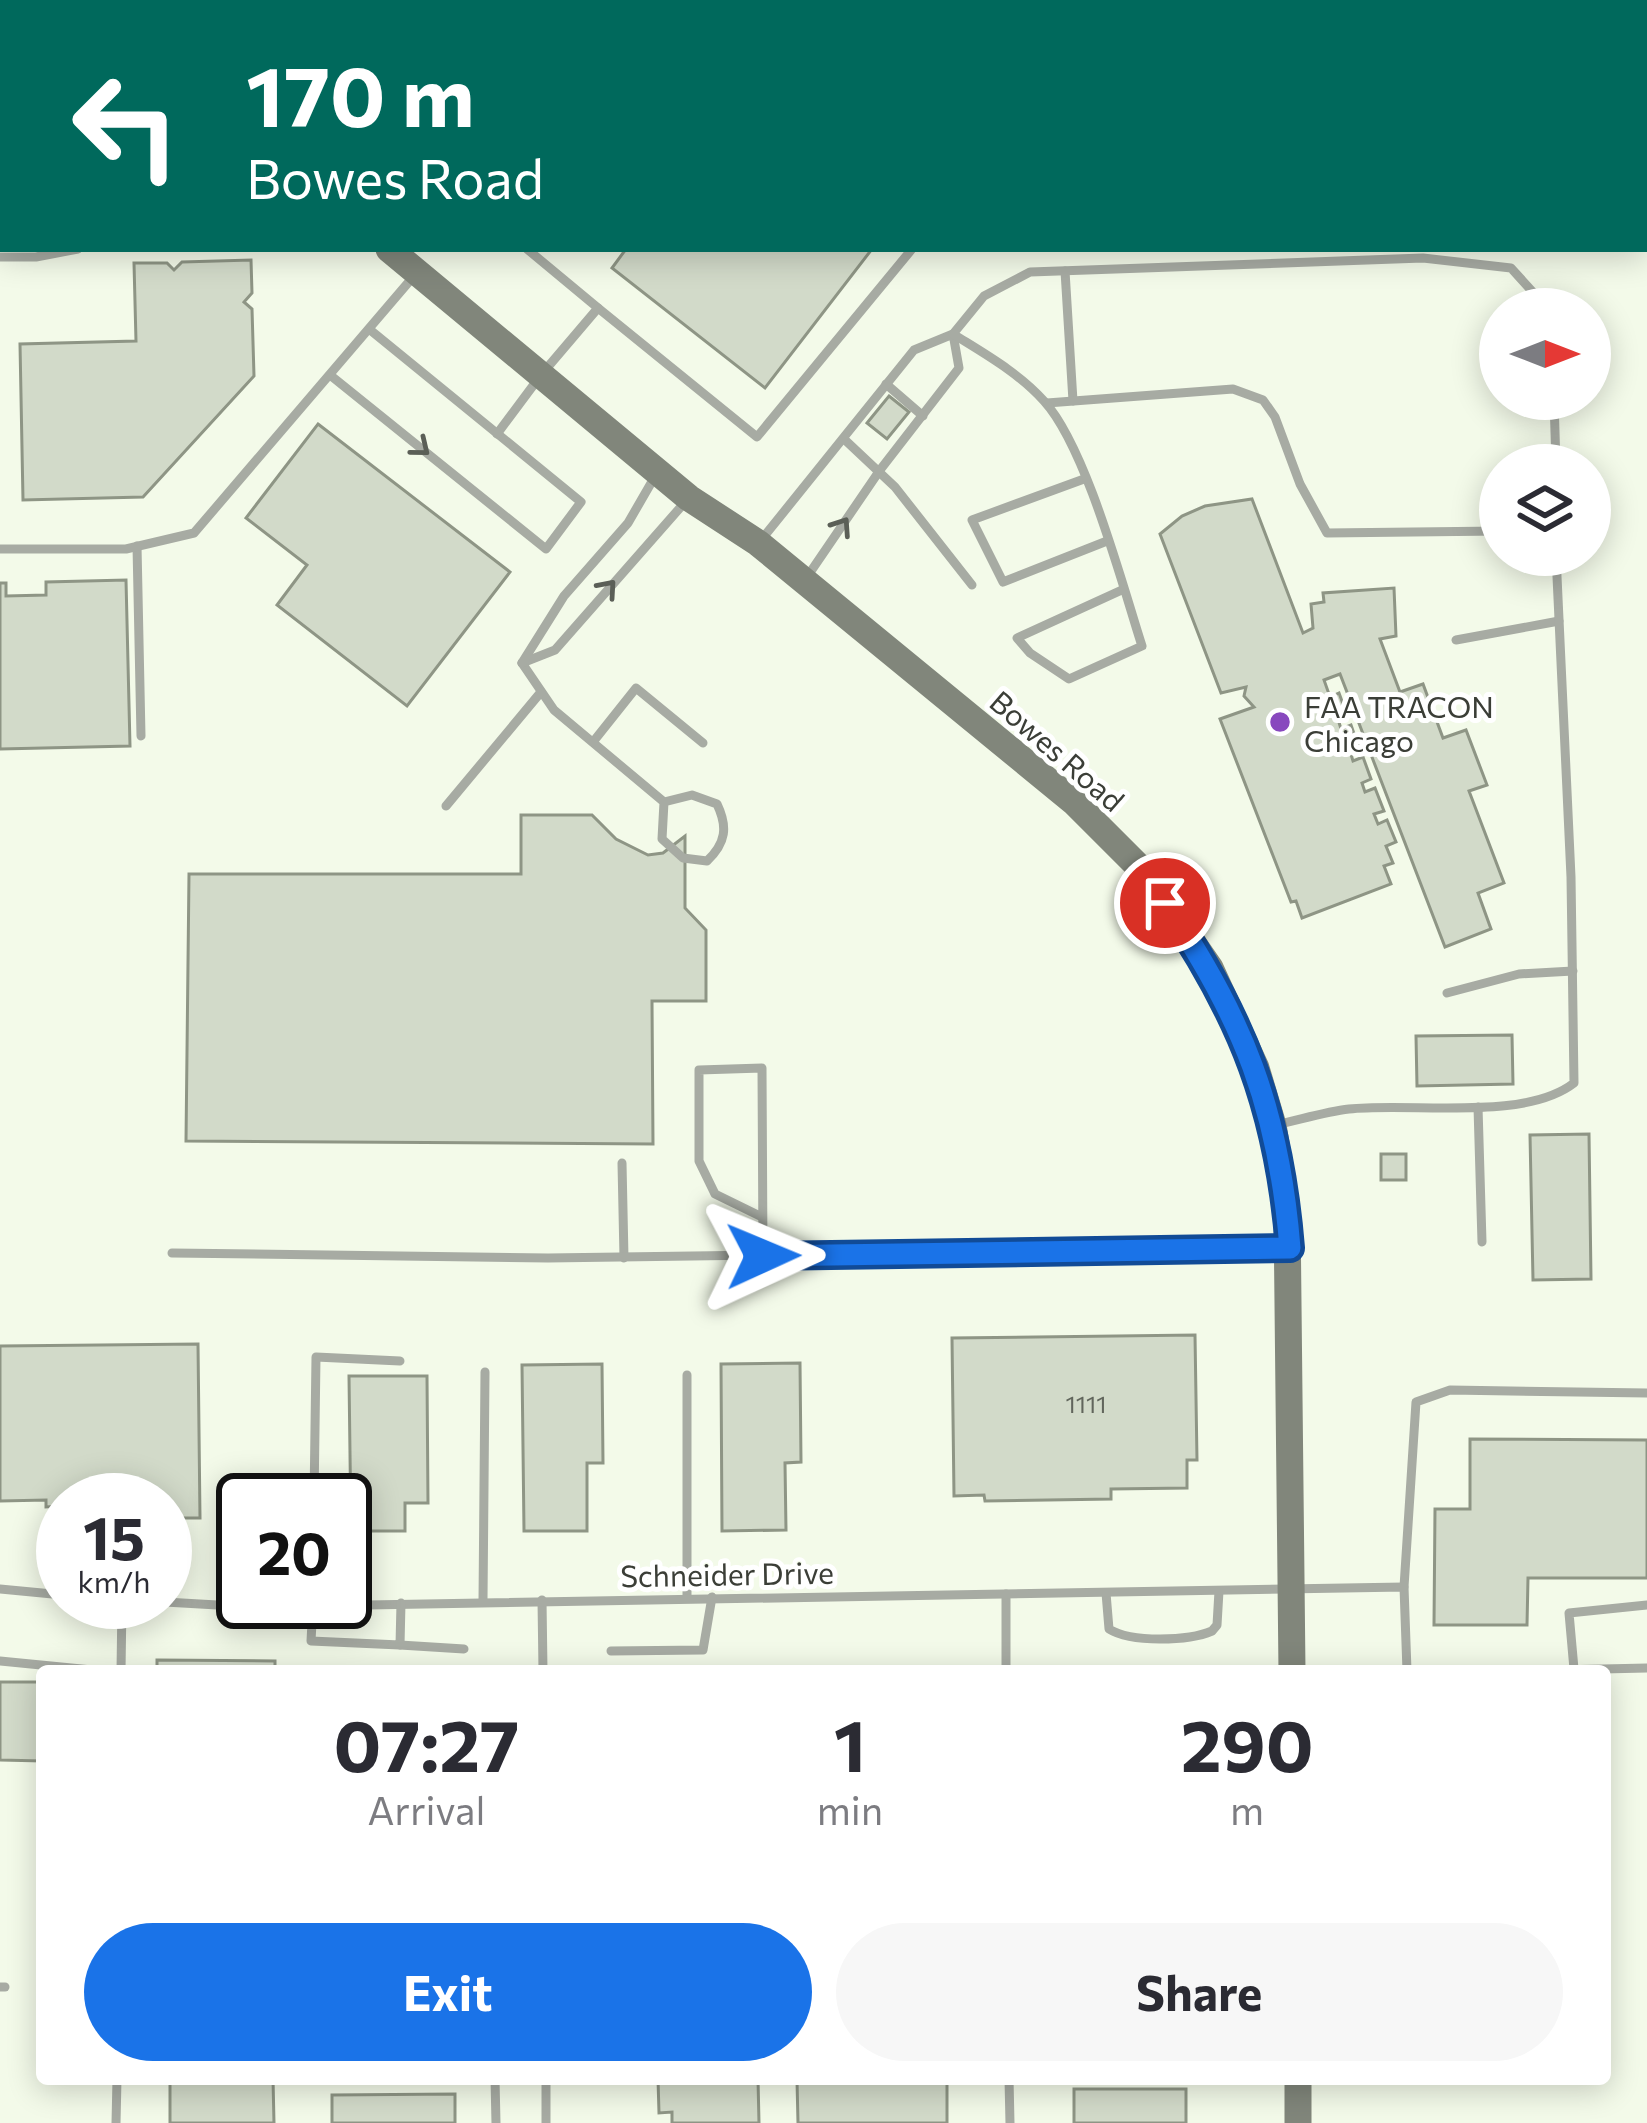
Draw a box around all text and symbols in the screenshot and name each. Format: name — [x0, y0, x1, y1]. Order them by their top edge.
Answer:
text: 170 m — [246, 42, 475, 144]
icon: left — [48, 48, 204, 204]
text: Bowes Road — [246, 144, 544, 210]
north arrow — [1479, 288, 1611, 420]
map controls — [1479, 288, 1611, 576]
one-way arrow — [408, 434, 430, 456]
button: layers — [1479, 444, 1611, 576]
one-way arrow — [827, 517, 849, 539]
one-way arrow — [593, 580, 615, 602]
street label: Bowes Road — [983, 682, 1133, 818]
place label: FAA TRACON Chicago — [1304, 687, 1494, 758]
marker: FAA TRACON Chicago — [1267, 709, 1293, 735]
pin — [1114, 852, 1216, 954]
icon: arrive — [1132, 870, 1198, 936]
position arrow — [700, 1193, 826, 1319]
house number: 1111 — [1065, 1389, 1107, 1418]
speed limit sign: 20 — [216, 1473, 372, 1629]
text: 15 — [83, 1499, 145, 1572]
street label: Schneider Drive — [620, 1553, 834, 1593]
text: km/h — [78, 1562, 150, 1599]
text: 07:27 — [333, 1699, 519, 1787]
text: 1 — [834, 1699, 866, 1787]
text: 290 — [1181, 1699, 1313, 1787]
text: Arrival — [367, 1785, 485, 1833]
text: min — [817, 1785, 883, 1833]
text: m — [1230, 1785, 1264, 1833]
button: Exit — [84, 1923, 812, 2061]
button: Share — [836, 1923, 1563, 2061]

